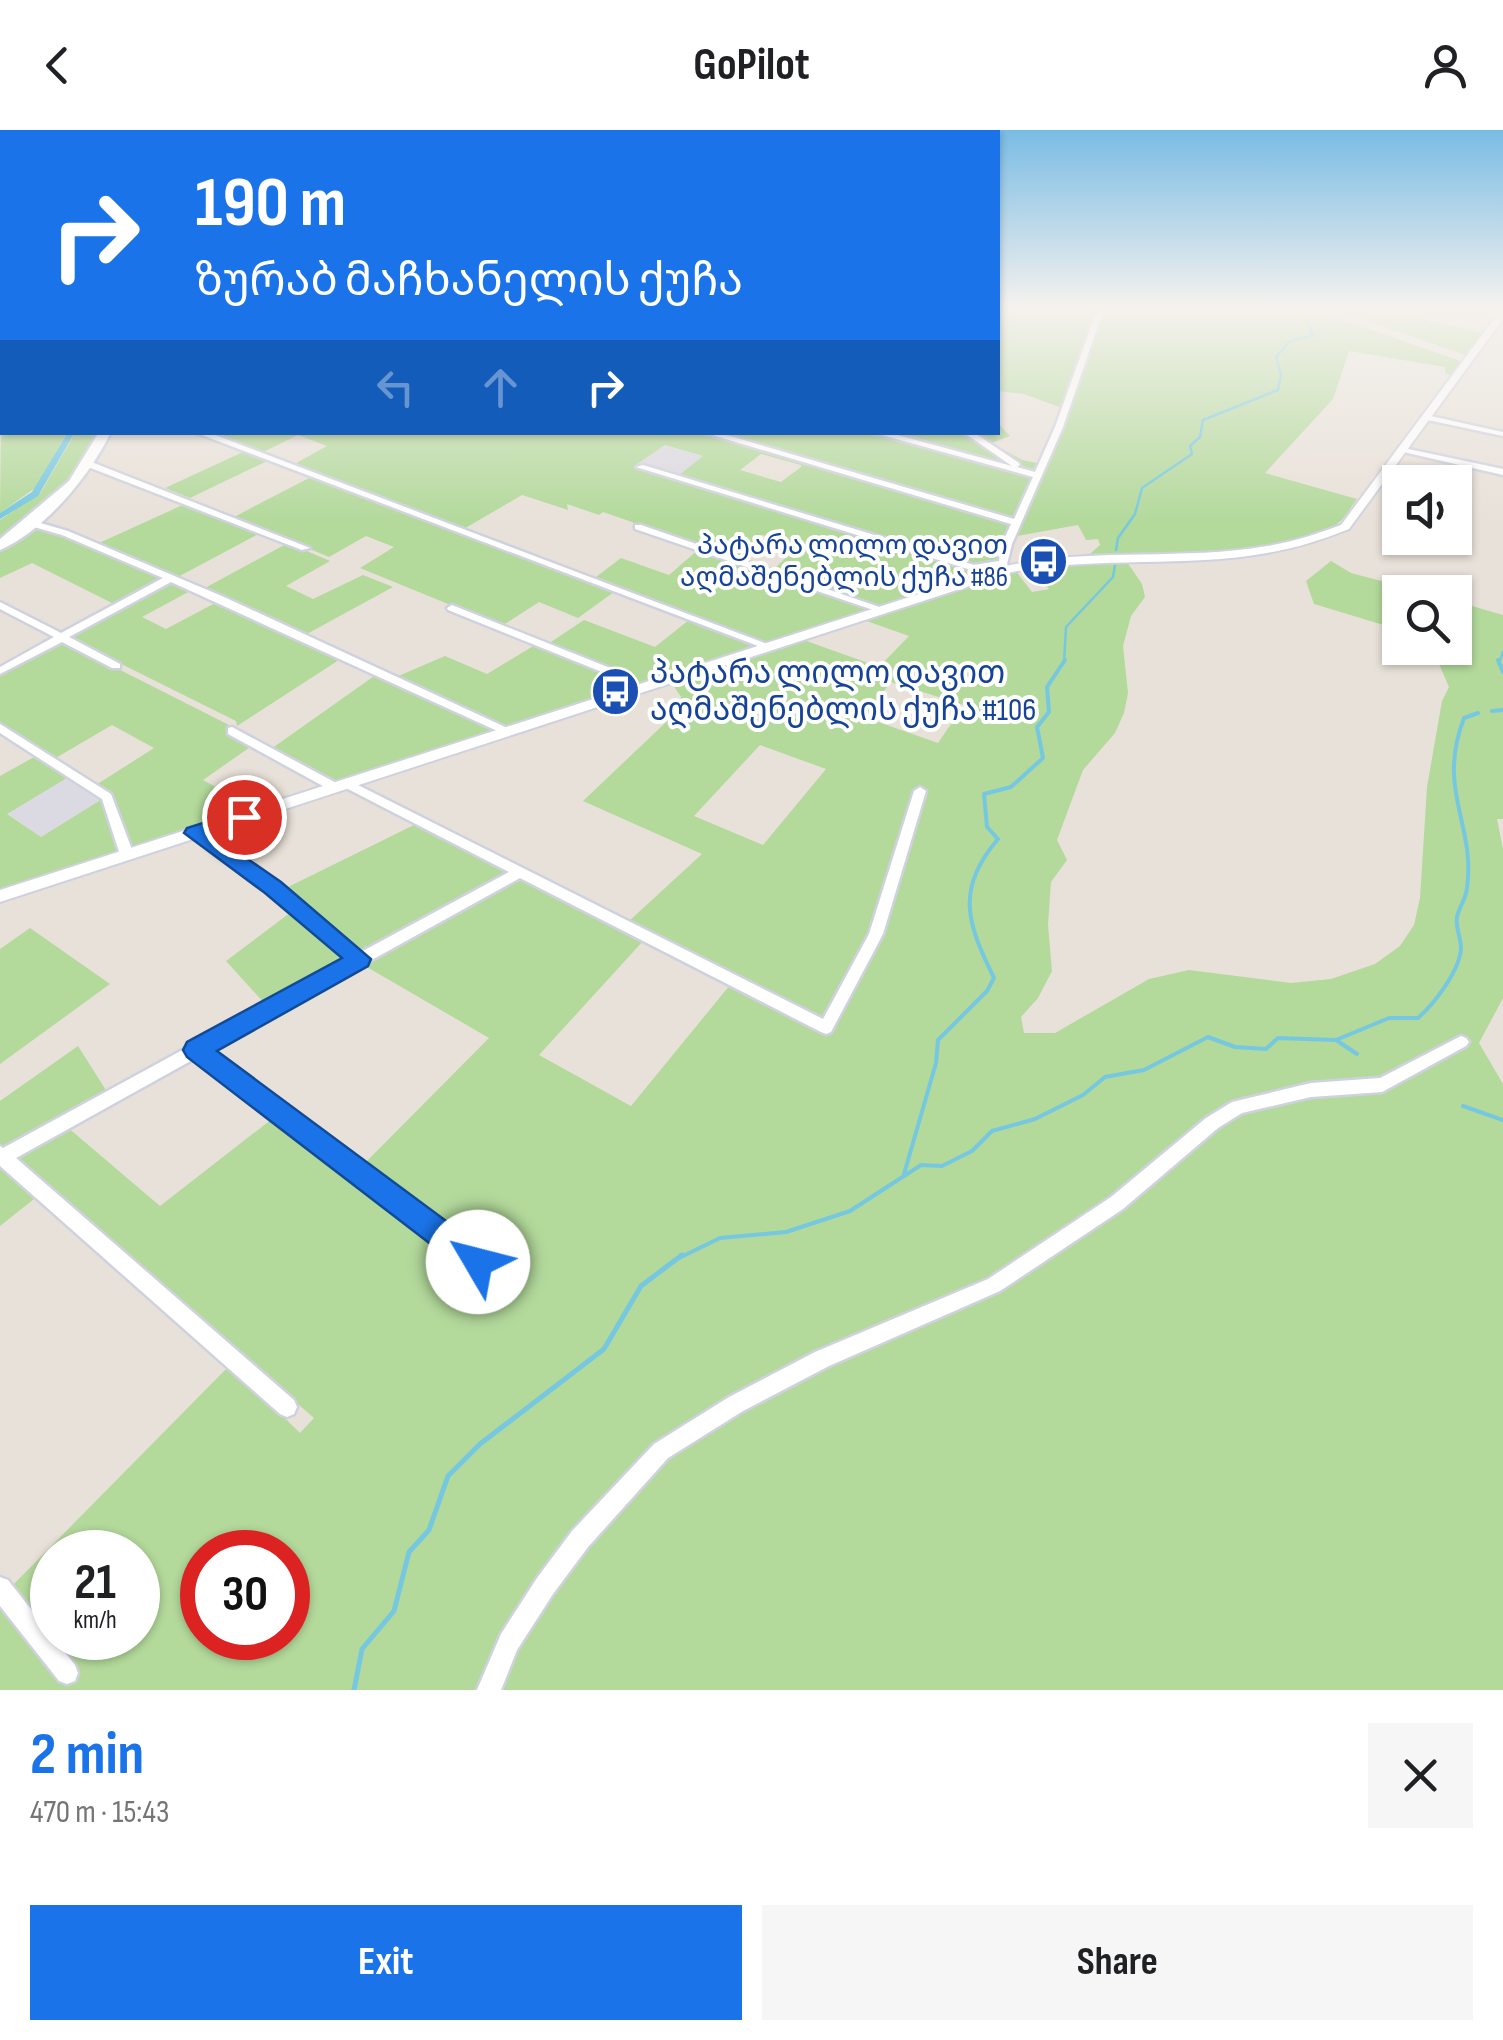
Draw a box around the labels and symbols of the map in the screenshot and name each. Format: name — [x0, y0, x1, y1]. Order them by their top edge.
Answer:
place label: პატარა ლილო დავით აღმაშენებლის ქუჩა #86 — [680, 529, 1008, 594]
bus stop icon: პატარა ლილო დავით აღმაშენებლის ქუჩა #86 — [1017, 535, 1069, 587]
place label: პატარა ლილო დავით აღმაშენებლის ქუჩა #106 — [650, 654, 1036, 730]
bus stop icon: პატარა ლილო დავით აღმაშენებლის ქუჩა #106 — [589, 665, 641, 717]
pin — [202, 775, 287, 860]
position arrow — [426, 1210, 530, 1314]
speed limit sign: 30 — [180, 1530, 310, 1660]

